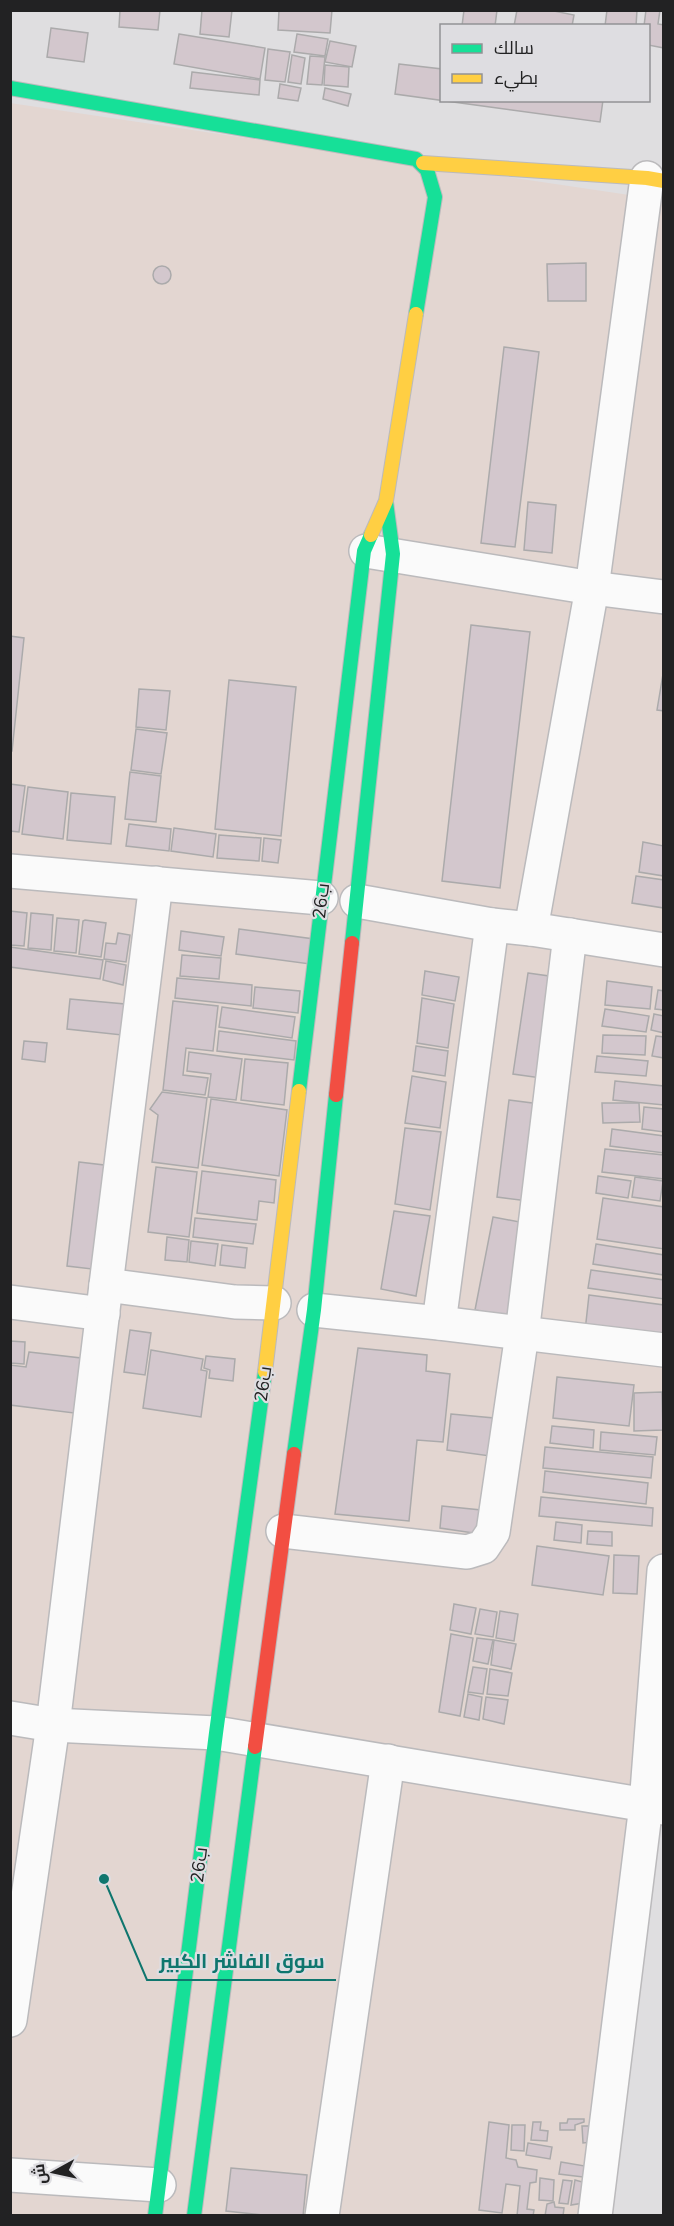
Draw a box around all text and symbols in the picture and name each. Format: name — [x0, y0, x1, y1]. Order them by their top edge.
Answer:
legend — [440, 24, 650, 102]
text: سالك — [494, 36, 534, 60]
text: بطيء — [494, 66, 538, 92]
street label: 26ب — [307, 882, 335, 920]
street label: 26ب — [249, 1365, 277, 1403]
street label: 26ب — [185, 1846, 213, 1884]
callout: سوق الفاشر الكبير — [147, 1942, 336, 1980]
text: سوق الفاشر الكبير — [158, 1948, 325, 1975]
north arrow — [24, 2142, 84, 2202]
text: ش — [28, 2162, 52, 2186]

